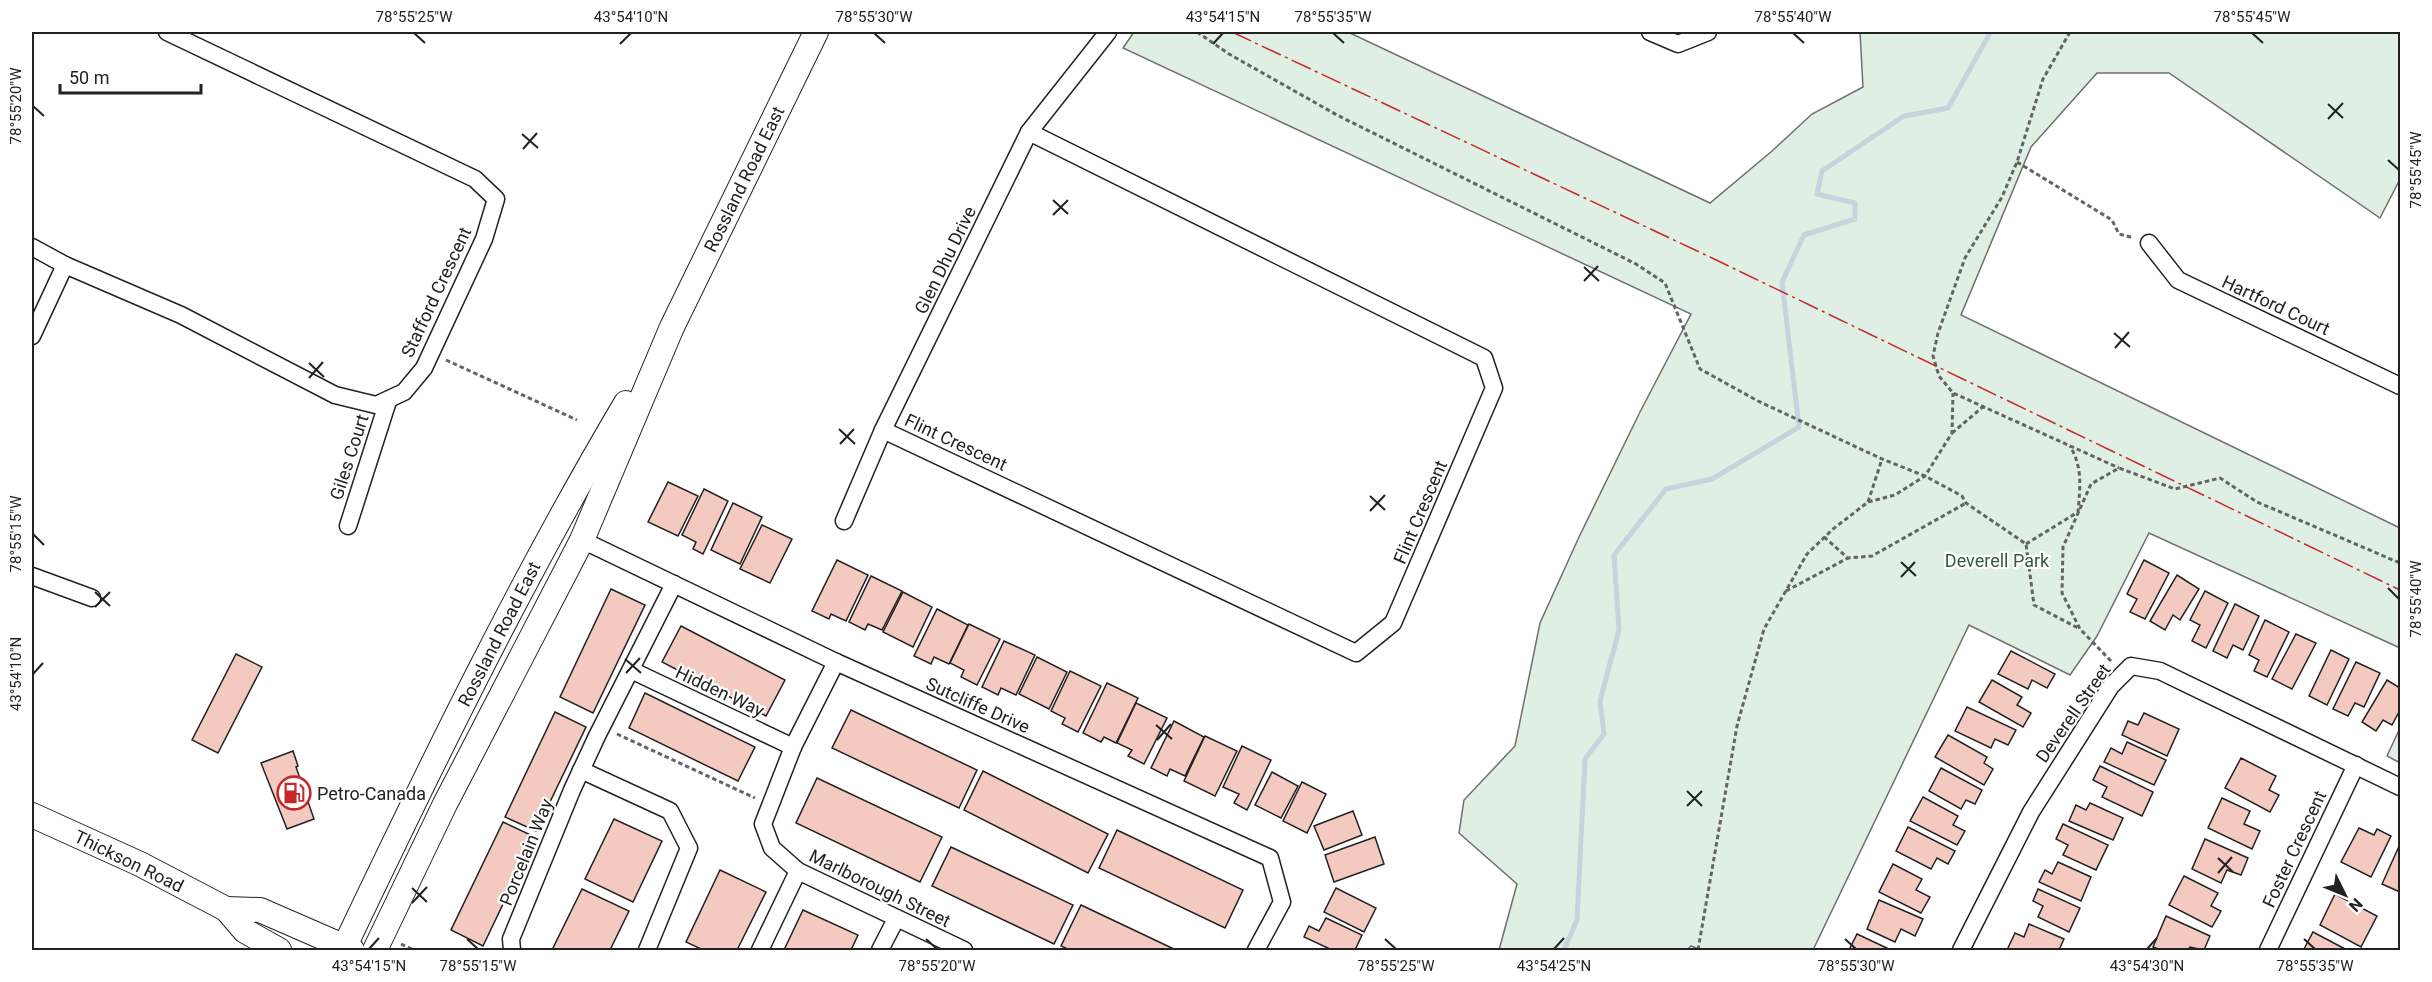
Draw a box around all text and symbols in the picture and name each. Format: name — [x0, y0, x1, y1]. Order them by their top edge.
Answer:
text: 78°55'25"W — [376, 8, 452, 26]
text: 43°54'10"N — [594, 8, 668, 26]
text: 78°55'30"W — [836, 8, 912, 26]
text: 43°54'15"N — [1186, 8, 1260, 26]
text: 78°55'35"W — [1295, 8, 1371, 26]
text: 78°55'40"W — [1755, 8, 1831, 26]
text: 78°55'45"W — [2214, 8, 2290, 26]
scale bar — [60, 57, 201, 95]
text: 50 m — [69, 67, 109, 88]
text: 78°55'20"W — [7, 68, 25, 144]
street label: Rossland Road East — [700, 103, 788, 255]
text: 78°55'45"W — [2407, 132, 2425, 208]
street label: Glen Dhu Drive — [910, 203, 980, 317]
street label: Stafford Crescent — [397, 224, 475, 360]
street label: Hartford Court — [2219, 271, 2333, 339]
street label: Flint Crescent — [902, 409, 1011, 475]
street label: Giles Court — [325, 412, 373, 502]
street label: Flint Crescent — [1389, 457, 1451, 567]
text: 78°55'15"W — [7, 496, 25, 572]
park label: Deverell Park — [1945, 550, 2050, 571]
street label: Rossland Road East — [453, 558, 545, 710]
text: 78°55'40"W — [2407, 561, 2425, 637]
text: 43°54'10"N — [7, 637, 25, 711]
street label: Deverell Street — [2031, 660, 2115, 766]
street label: Hidden Way — [672, 661, 768, 721]
street label: Sutcliffe Drive — [923, 673, 1033, 737]
fuel station icon: Petro-Canada — [276, 775, 312, 811]
place label: Petro-Canada — [317, 783, 426, 804]
street label: Foster Crescent — [2258, 787, 2330, 911]
street label: Porcelain Way — [495, 795, 557, 908]
street label: Thickson Road — [71, 826, 187, 896]
street label: Marlborough Street — [806, 845, 954, 931]
north arrow — [2315, 865, 2375, 925]
text: N — [2345, 894, 2366, 915]
text: 43°54'15"N — [332, 957, 406, 975]
text: 78°55'15"W — [440, 957, 516, 975]
text: 78°55'20"W — [899, 957, 975, 975]
text: 78°55'25"W — [1358, 957, 1434, 975]
text: 43°54'25"N — [1517, 957, 1591, 975]
text: 78°55'30"W — [1818, 957, 1894, 975]
text: 43°54'30"N — [2110, 957, 2184, 975]
text: 78°55'35"W — [2277, 957, 2353, 975]

